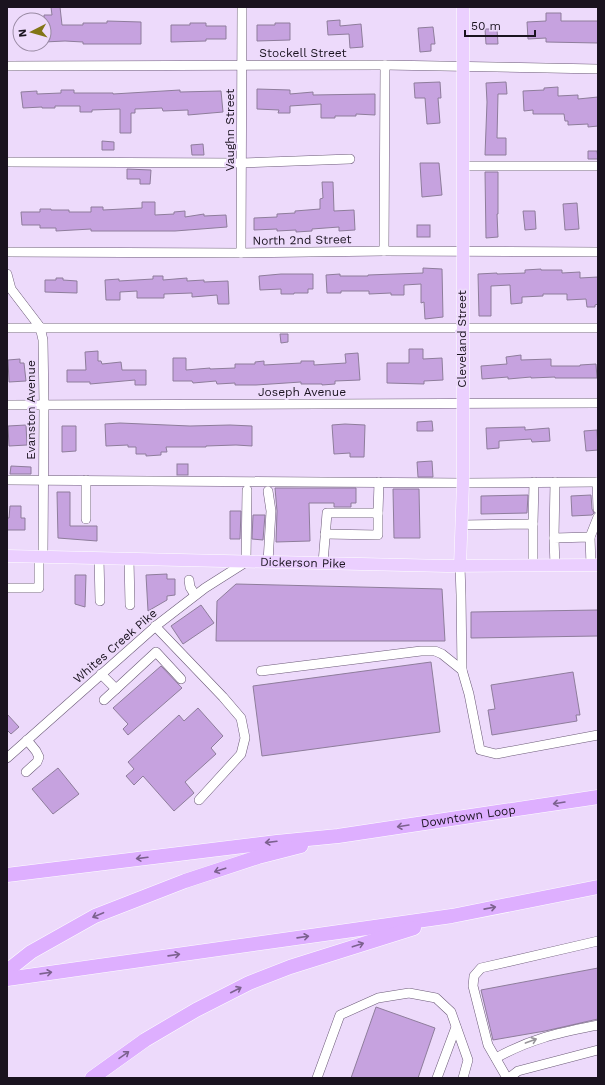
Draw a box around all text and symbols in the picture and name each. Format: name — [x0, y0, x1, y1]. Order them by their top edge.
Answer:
north arrow — [12, 12, 52, 52]
scale bar — [465, 12, 535, 38]
text: 50 m — [471, 19, 501, 33]
text: N — [16, 28, 29, 38]
street label: Stockell Street — [259, 46, 347, 60]
street label: Vaughn Street — [223, 89, 237, 171]
street label: North 2nd Street — [252, 232, 352, 248]
street label: Cleveland Street — [455, 290, 469, 388]
street label: Evanston Avenue — [24, 360, 38, 460]
street label: Joseph Avenue — [258, 385, 346, 399]
street label: Dickerson Pike — [260, 555, 346, 571]
street label: Whites Creek Pike — [70, 606, 160, 686]
one-way arrow — [553, 799, 566, 807]
street label: Downtown Loop — [420, 802, 517, 830]
one-way arrow — [397, 822, 410, 830]
one-way arrow — [265, 838, 278, 846]
one-way arrow — [136, 855, 149, 862]
one-way arrow — [213, 867, 226, 874]
one-way arrow — [483, 904, 496, 912]
one-way arrow — [92, 912, 104, 919]
one-way arrow — [296, 933, 309, 941]
one-way arrow — [351, 941, 363, 949]
one-way arrow — [167, 951, 180, 959]
one-way arrow — [39, 969, 52, 977]
one-way arrow — [229, 986, 241, 993]
one-way arrow — [525, 1037, 538, 1044]
one-way arrow — [118, 1051, 129, 1059]

